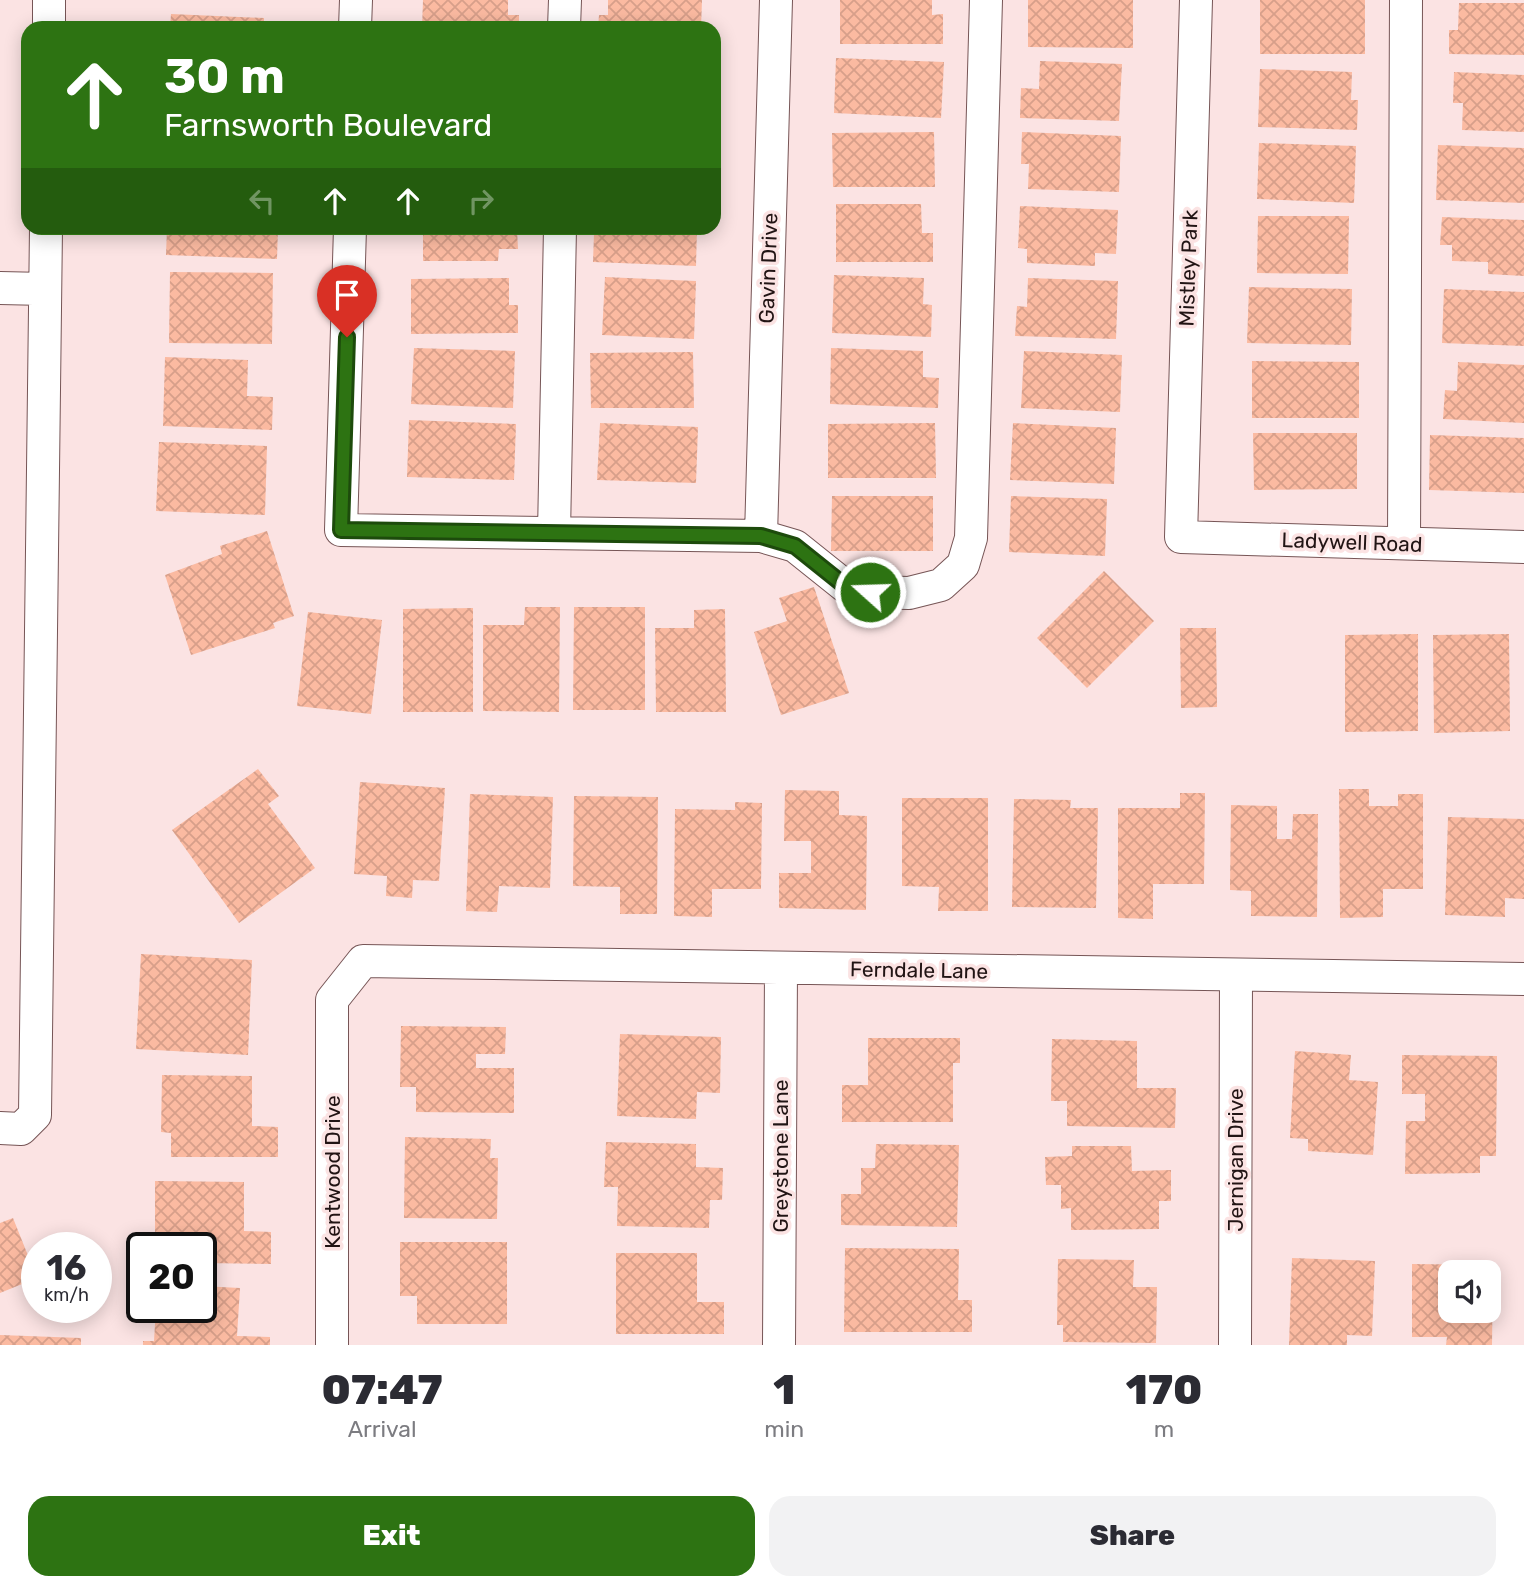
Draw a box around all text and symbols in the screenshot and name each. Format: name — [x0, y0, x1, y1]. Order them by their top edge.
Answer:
text: 30 m — [164, 47, 285, 105]
icon: ahead — [49, 49, 140, 140]
text: Farnsworth Boulevard — [164, 106, 492, 144]
icon: left — [243, 182, 281, 220]
icon: ahead — [316, 182, 354, 220]
icon: ahead — [389, 182, 427, 220]
icon: right — [462, 182, 500, 220]
street label: Mistley Park — [1173, 209, 1203, 327]
street label: Gavin Drive — [754, 212, 782, 324]
pin — [317, 265, 377, 337]
icon: arrive — [328, 276, 366, 314]
street label: Ladywell Road — [1281, 527, 1423, 557]
position arrow — [833, 555, 907, 629]
street label: Ferndale Lane — [850, 956, 988, 984]
street label: Greystone Lane — [768, 1079, 793, 1233]
street label: Jernigan Drive — [1223, 1088, 1248, 1232]
street label: Kentwood Drive — [320, 1095, 345, 1249]
speed limit sign: 20 — [126, 1232, 217, 1323]
text: 16 — [46, 1247, 87, 1289]
map controls — [1438, 1260, 1501, 1323]
button: sound — [1438, 1260, 1501, 1323]
text: km/h — [44, 1284, 89, 1306]
text: 07:47 — [322, 1365, 443, 1415]
text: 1 — [773, 1365, 795, 1415]
text: 170 — [1126, 1365, 1202, 1415]
text: Arrival — [348, 1415, 417, 1443]
text: min — [764, 1415, 804, 1443]
text: m — [1154, 1415, 1174, 1443]
button: Exit — [28, 1496, 755, 1576]
button: Share — [769, 1496, 1496, 1576]

